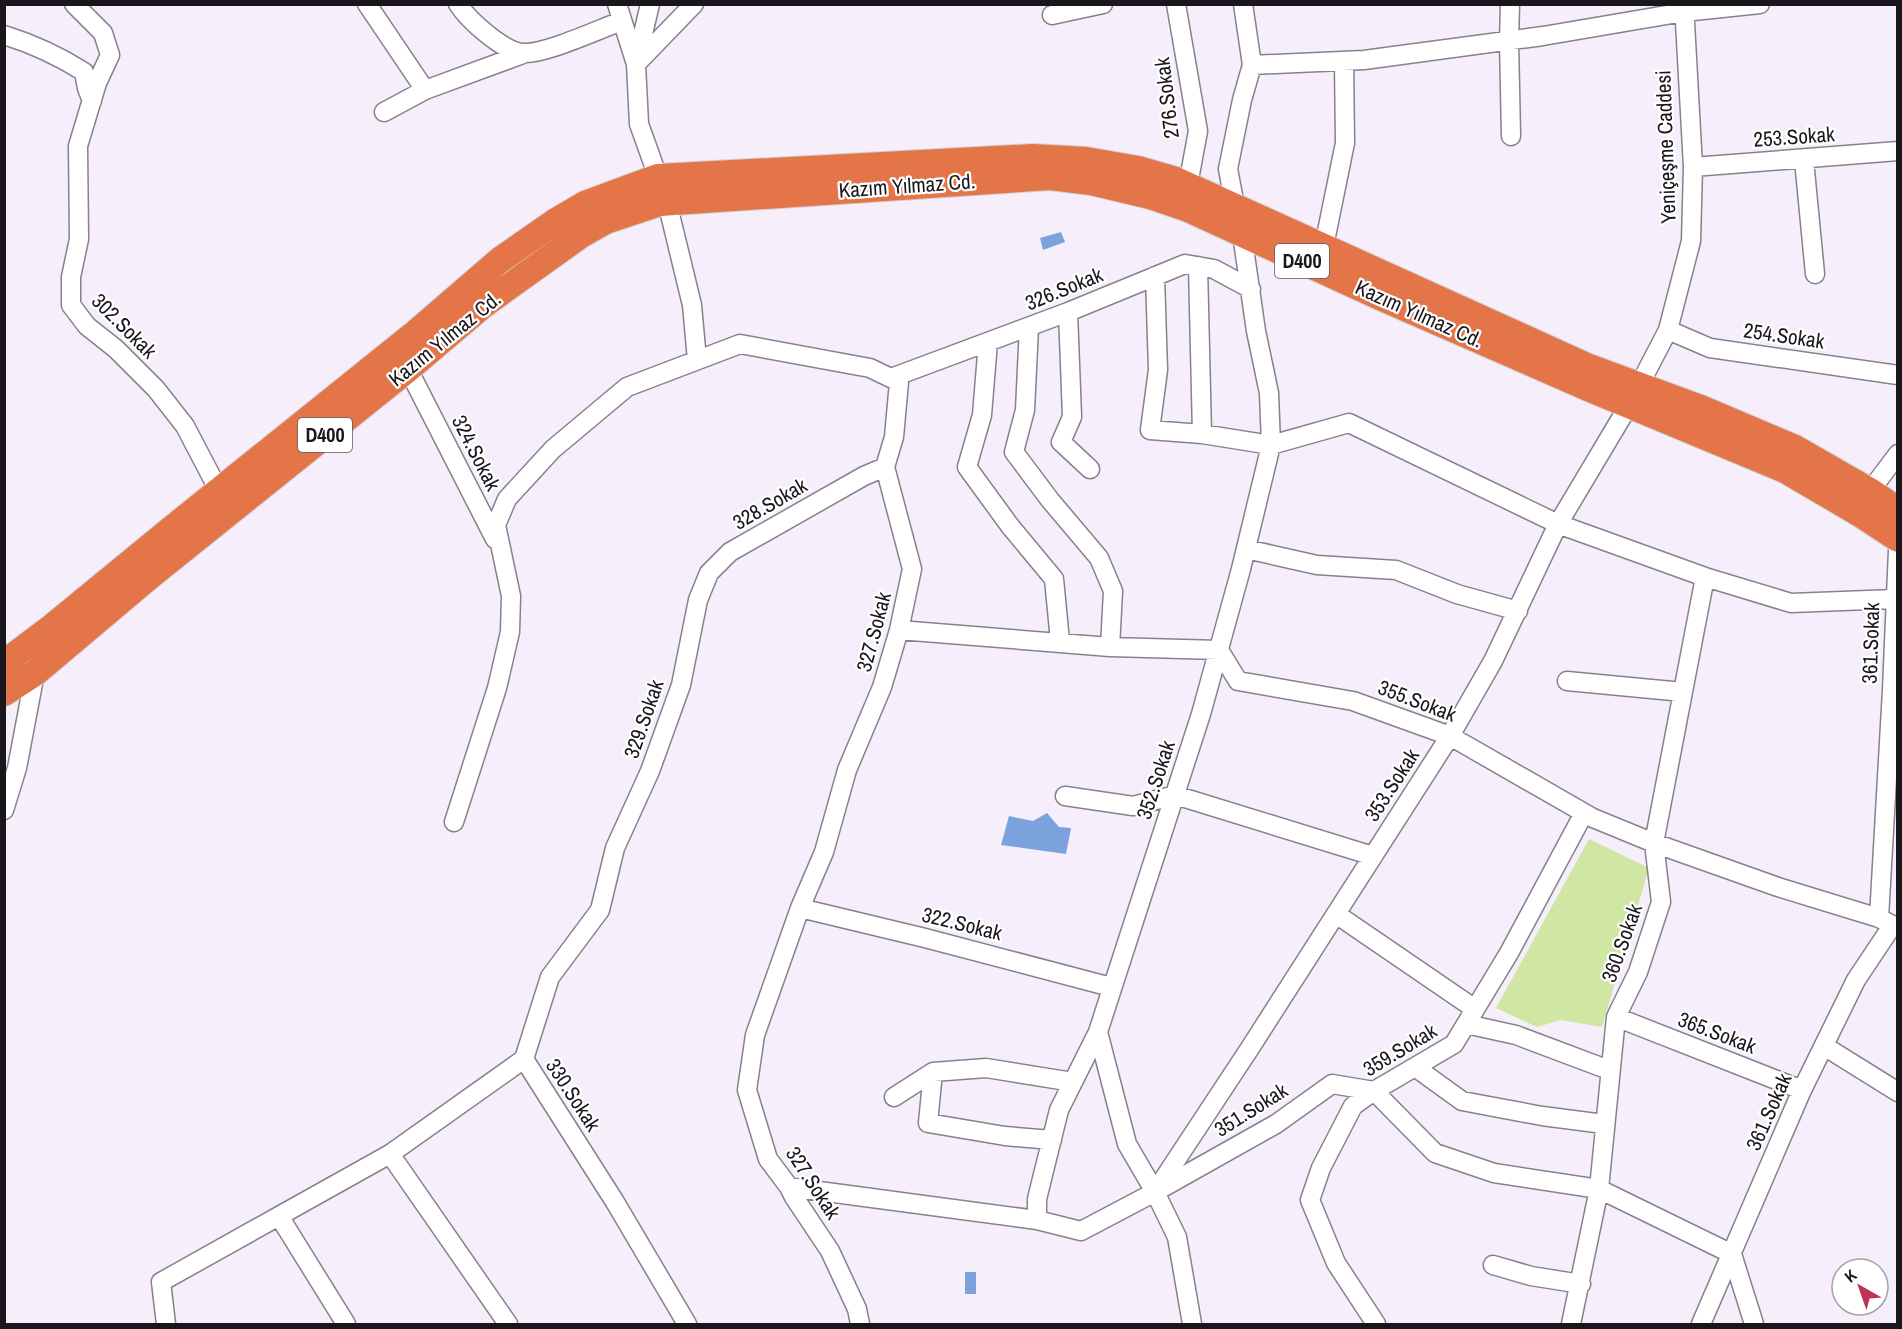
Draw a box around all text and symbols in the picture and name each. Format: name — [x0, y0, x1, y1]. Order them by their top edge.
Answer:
street label: 276.Sokak — [1147, 56, 1186, 140]
street label: Yeniçeşme Caddesi — [1648, 70, 1683, 224]
street label: 253.Sokak — [1752, 119, 1836, 154]
street label: Kazım Yılmaz Cd. — [838, 166, 976, 205]
road number: D400 — [1275, 244, 1329, 278]
street label: 326.Sokak — [1021, 260, 1107, 317]
street label: Kazım Yılmaz Cd. — [1351, 272, 1488, 355]
street label: Kazım Yılmaz Cd. — [382, 284, 507, 393]
street label: 302.Sokak — [85, 287, 164, 365]
street label: 254.Sokak — [1742, 315, 1827, 356]
street label: 324.Sokak — [445, 410, 508, 496]
road number: D400 — [298, 418, 352, 452]
street label: 328.Sokak — [727, 470, 813, 536]
street label: 327.Sokak — [849, 588, 898, 675]
street label: 361.Sokak — [1855, 601, 1886, 684]
street label: 355.Sokak — [1374, 672, 1461, 729]
street label: 329.Sokak — [617, 675, 671, 762]
street label: 352.Sokak — [1129, 736, 1182, 823]
street label: 353.Sokak — [1357, 742, 1426, 827]
street label: 360.Sokak — [1594, 899, 1649, 986]
street label: 322.Sokak — [919, 900, 1005, 948]
street label: 365.Sokak — [1674, 1004, 1761, 1061]
street label: 359.Sokak — [1357, 1016, 1442, 1083]
street label: 330.Sokak — [539, 1053, 608, 1137]
street label: 361.Sokak — [1739, 1068, 1798, 1155]
street label: 351.Sokak — [1209, 1076, 1293, 1143]
street label: 327.Sokak — [779, 1141, 848, 1225]
north arrow — [1830, 1257, 1890, 1317]
text: K — [1840, 1264, 1861, 1287]

